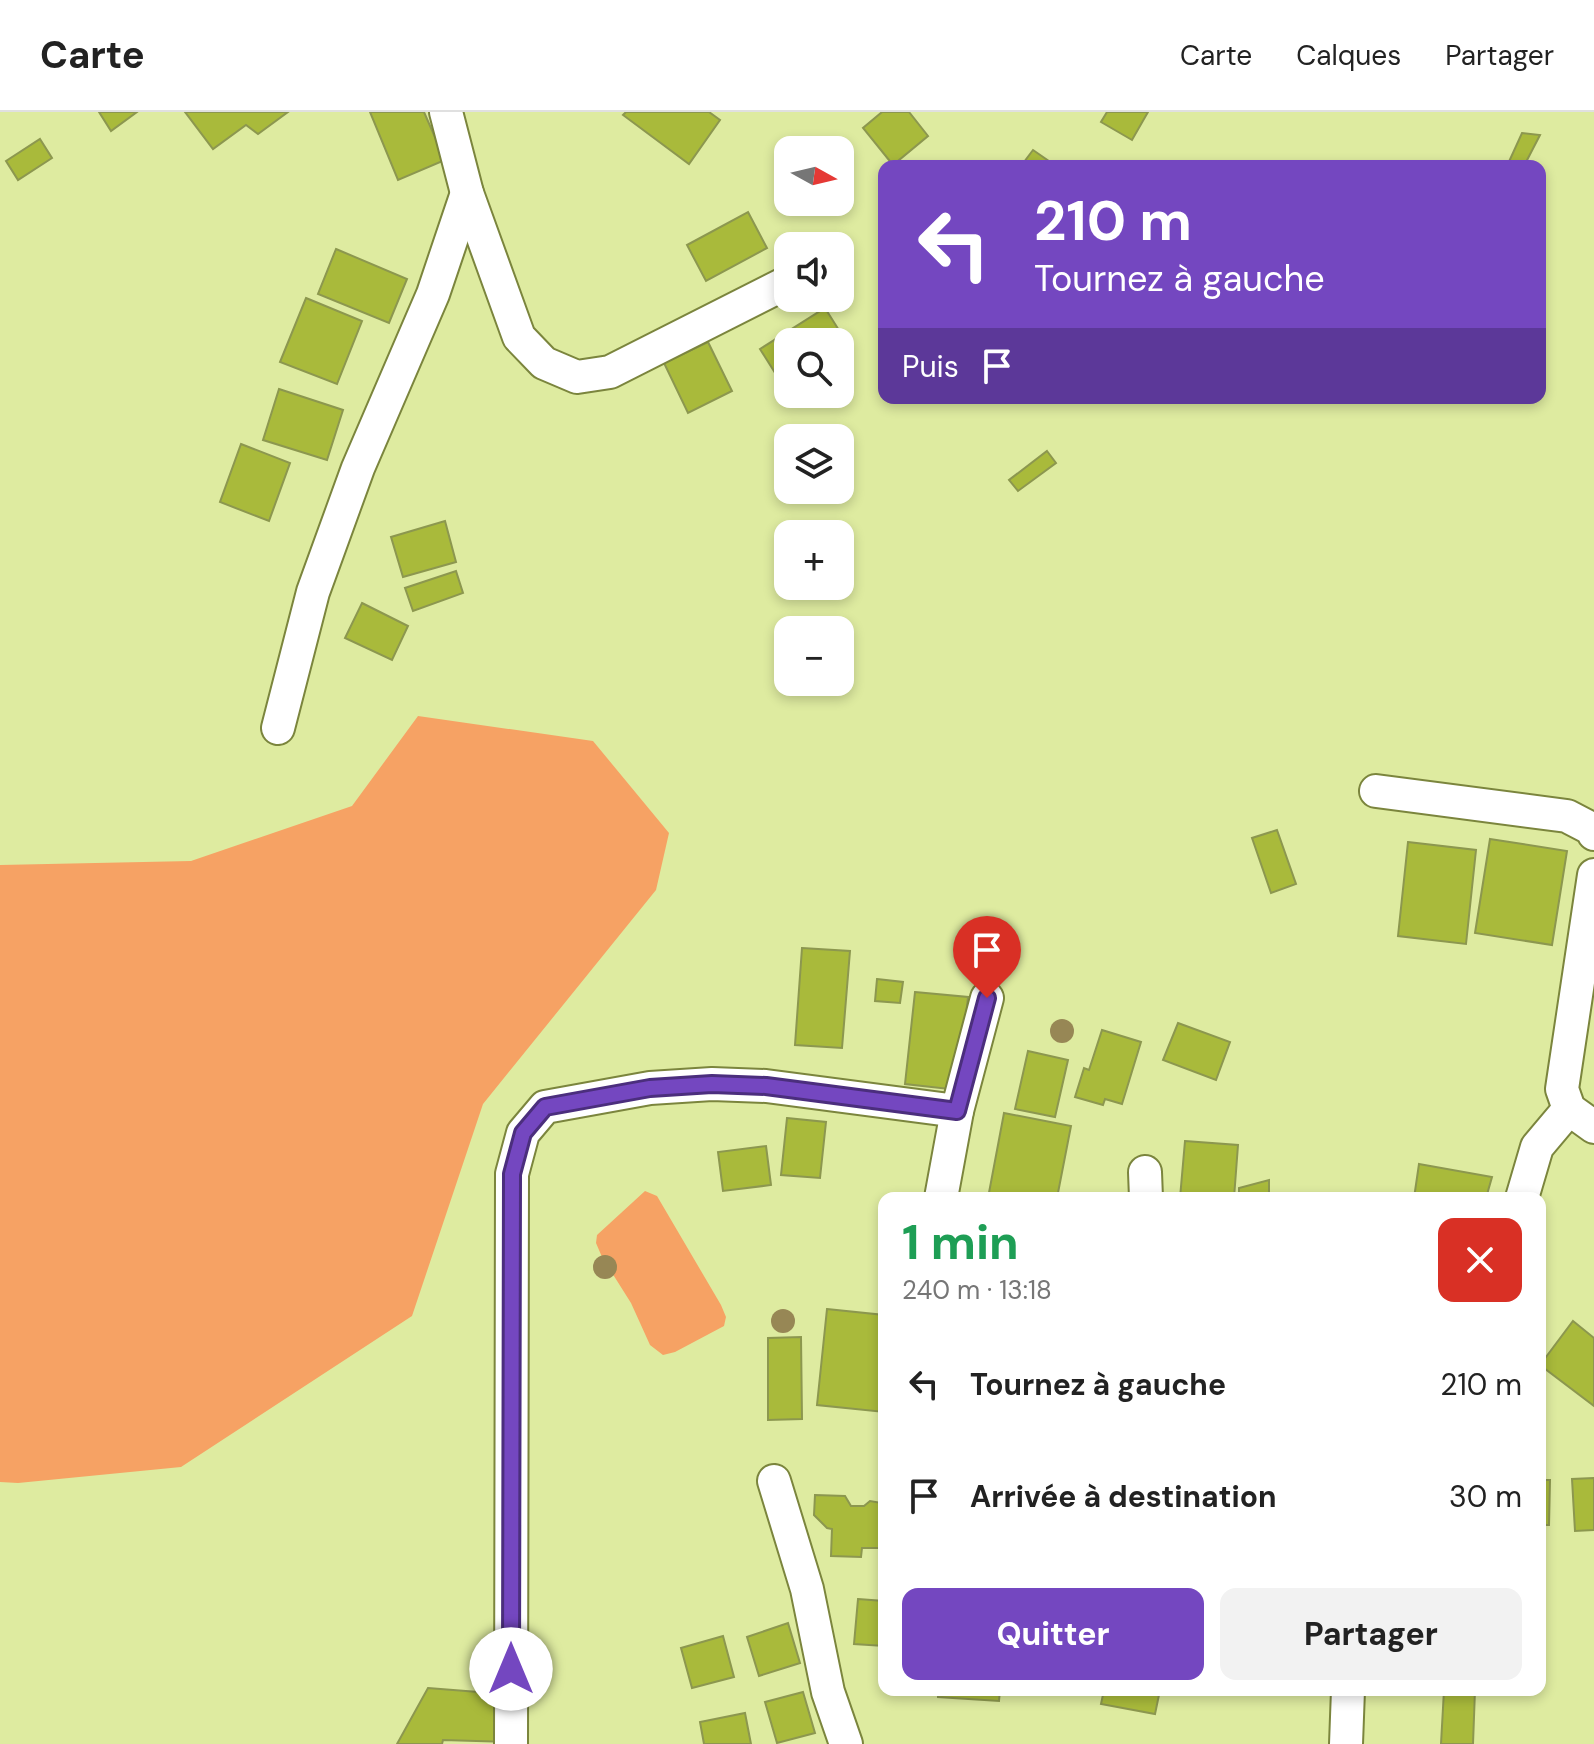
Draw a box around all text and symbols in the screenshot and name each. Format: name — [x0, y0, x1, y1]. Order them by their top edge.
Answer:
text: Carte — [40, 30, 145, 80]
text: Carte — [1180, 37, 1252, 74]
text: Calques — [1296, 37, 1401, 74]
text: Partager — [1445, 37, 1554, 74]
north arrow — [774, 136, 854, 216]
map controls — [774, 136, 854, 696]
text: 210 m — [1034, 184, 1192, 257]
icon: left — [902, 192, 1006, 296]
button: sound — [774, 232, 854, 312]
text: Tournez à gauche — [1034, 255, 1325, 302]
button: search — [774, 328, 854, 408]
icon: arrive — [975, 344, 1019, 388]
text: Puis — [902, 347, 959, 386]
button: layers — [774, 424, 854, 504]
button: + — [774, 520, 854, 600]
button: − — [774, 616, 854, 696]
pin — [953, 916, 1021, 998]
icon: arrive — [965, 928, 1009, 972]
text: 1 min — [902, 1211, 1019, 1274]
button: close — [1438, 1218, 1522, 1302]
text: 240 m · 13:18 — [902, 1273, 1052, 1307]
icon: left — [902, 1362, 946, 1406]
text: Tournez à gauche — [970, 1365, 1226, 1404]
text: 210 m — [1440, 1365, 1522, 1404]
icon: arrive — [902, 1474, 946, 1518]
text: Arrivée à destination — [970, 1477, 1276, 1516]
text: 30 m — [1449, 1477, 1522, 1516]
button: Quitter — [902, 1588, 1204, 1680]
button: Partager — [1220, 1588, 1522, 1680]
position arrow — [469, 1627, 553, 1711]

